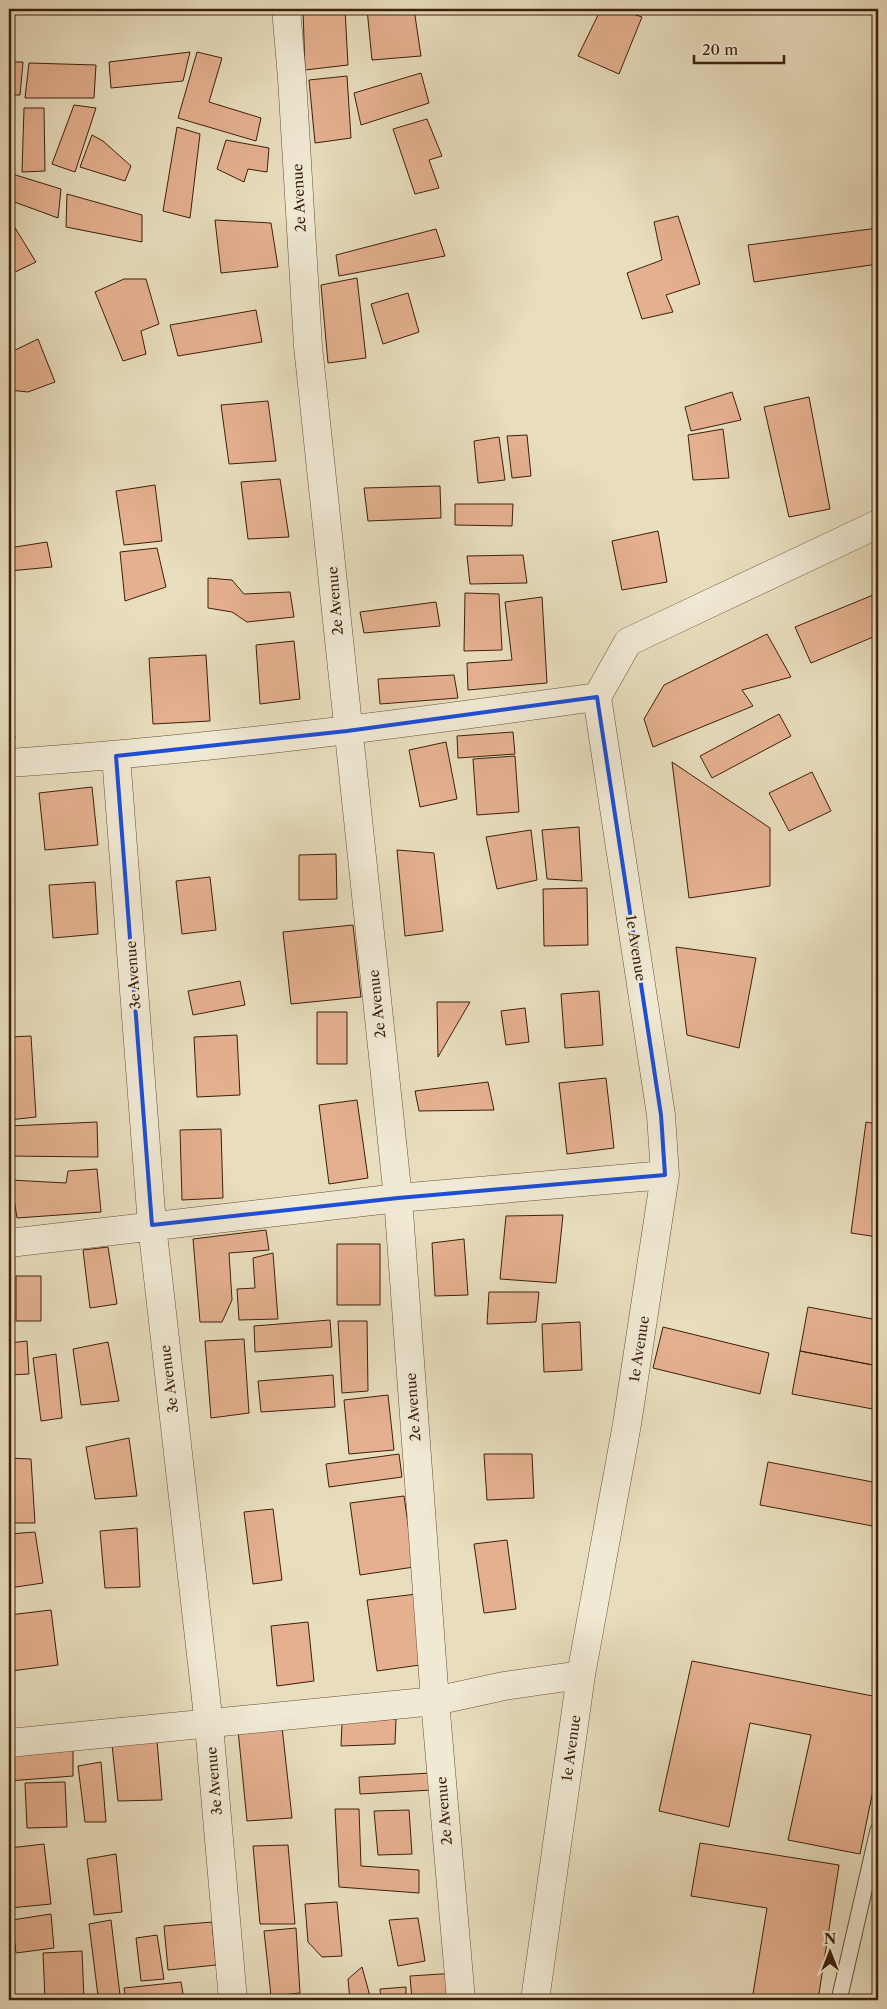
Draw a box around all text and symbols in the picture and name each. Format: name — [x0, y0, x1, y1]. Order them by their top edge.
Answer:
scale bar — [694, 32, 784, 64]
text: 20 m — [702, 40, 738, 59]
street label: 2e Avenue — [288, 163, 310, 233]
street label: 2e Avenue — [323, 566, 347, 636]
street label: 1e Avenue — [622, 914, 650, 982]
street label: 3e Avenue — [122, 940, 144, 1010]
street label: 2e Avenue — [364, 969, 390, 1039]
street label: 1e Avenue — [625, 1315, 653, 1383]
street label: 3e Avenue — [156, 1344, 182, 1414]
street label: 2e Avenue — [402, 1372, 424, 1442]
street label: 1e Avenue — [557, 1714, 585, 1782]
street label: 3e Avenue — [202, 1746, 226, 1816]
street label: 2e Avenue — [432, 1776, 456, 1846]
north arrow — [804, 1926, 854, 1976]
text: N — [824, 1930, 836, 1948]

